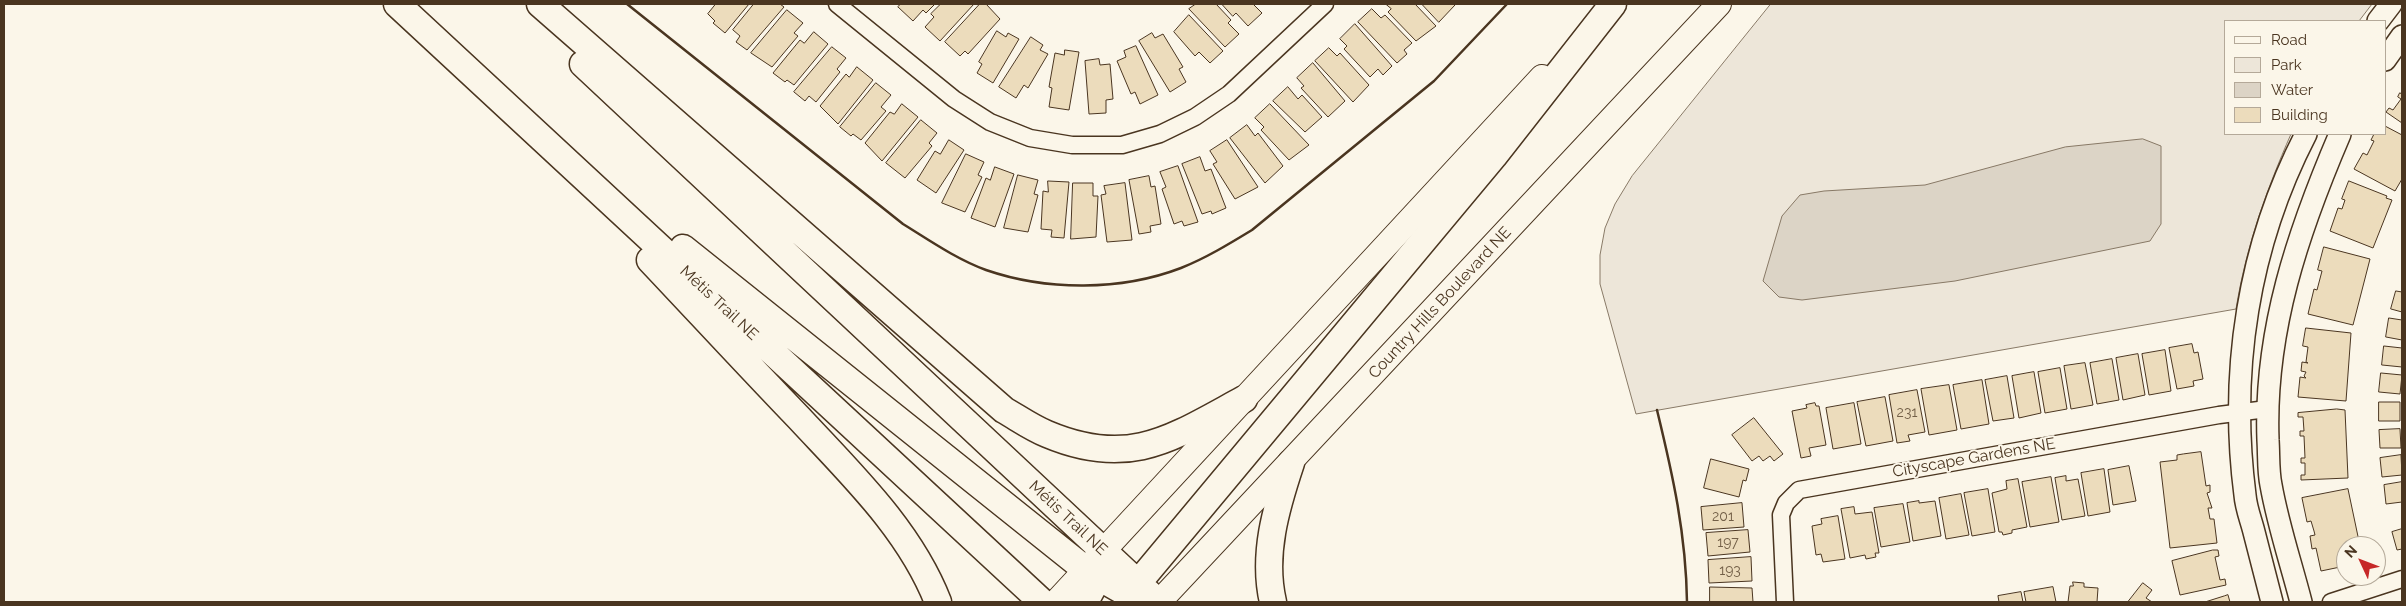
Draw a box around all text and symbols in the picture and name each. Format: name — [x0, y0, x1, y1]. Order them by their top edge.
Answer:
legend — [2224, 20, 2386, 135]
text: Road — [2271, 31, 2307, 49]
text: Park — [2271, 56, 2302, 74]
text: Water — [2271, 81, 2313, 99]
text: Building — [2271, 106, 2328, 124]
street label: Country Hills Boulevard NE — [1365, 223, 1515, 383]
street label: Métis Trail NE — [676, 262, 762, 344]
house number: 231 — [1897, 405, 1917, 421]
street label: Cityscape Gardens NE — [1891, 434, 2057, 482]
street label: Métis Trail NE — [1025, 477, 1111, 559]
house number: 201 — [1712, 509, 1734, 525]
house number: 197 — [1717, 535, 1739, 551]
north arrow — [2336, 536, 2386, 586]
text: N — [2341, 542, 2360, 561]
house number: 193 — [1719, 563, 1741, 579]

